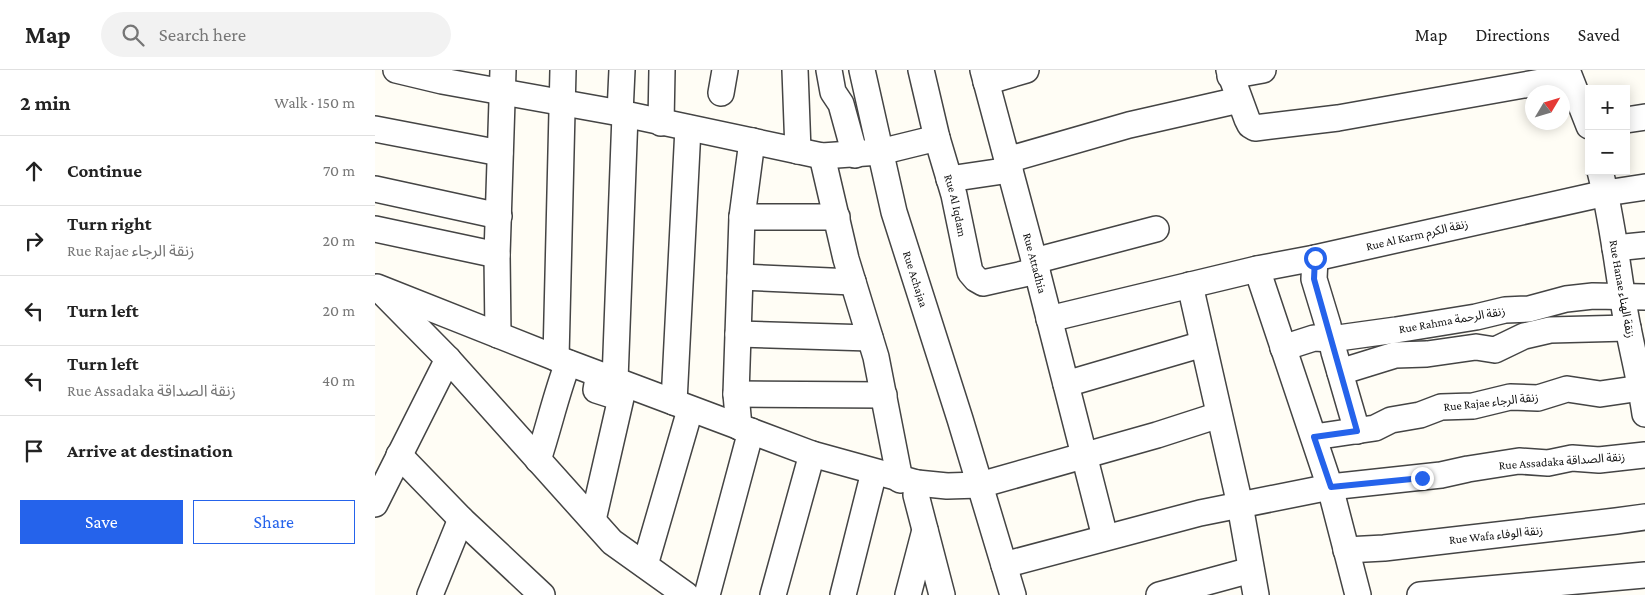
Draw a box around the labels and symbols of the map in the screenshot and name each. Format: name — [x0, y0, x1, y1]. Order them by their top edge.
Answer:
north arrow — [1525, 85, 1570, 130]
street label: Rue Al Iqdam — [941, 173, 970, 239]
street label: Rue Al Karm زنقة الكرم — [1364, 216, 1470, 256]
street label: Rue Attadhia — [1020, 231, 1050, 295]
street label: Rue Hanae زنقة الهناء — [1606, 239, 1638, 339]
route start — [1304, 247, 1327, 270]
street label: Rue Achajaa — [900, 249, 931, 309]
street label: Rue Rahma زنقة الرحمة — [1398, 304, 1506, 336]
street label: Rue Rajae زنقة الرجاء — [1443, 390, 1539, 414]
street label: Rue Assadaka زنقة الصداقة — [1498, 450, 1626, 472]
route end — [1411, 467, 1434, 490]
street label: Rue Wafa زنقة الوفاء — [1448, 523, 1544, 547]

